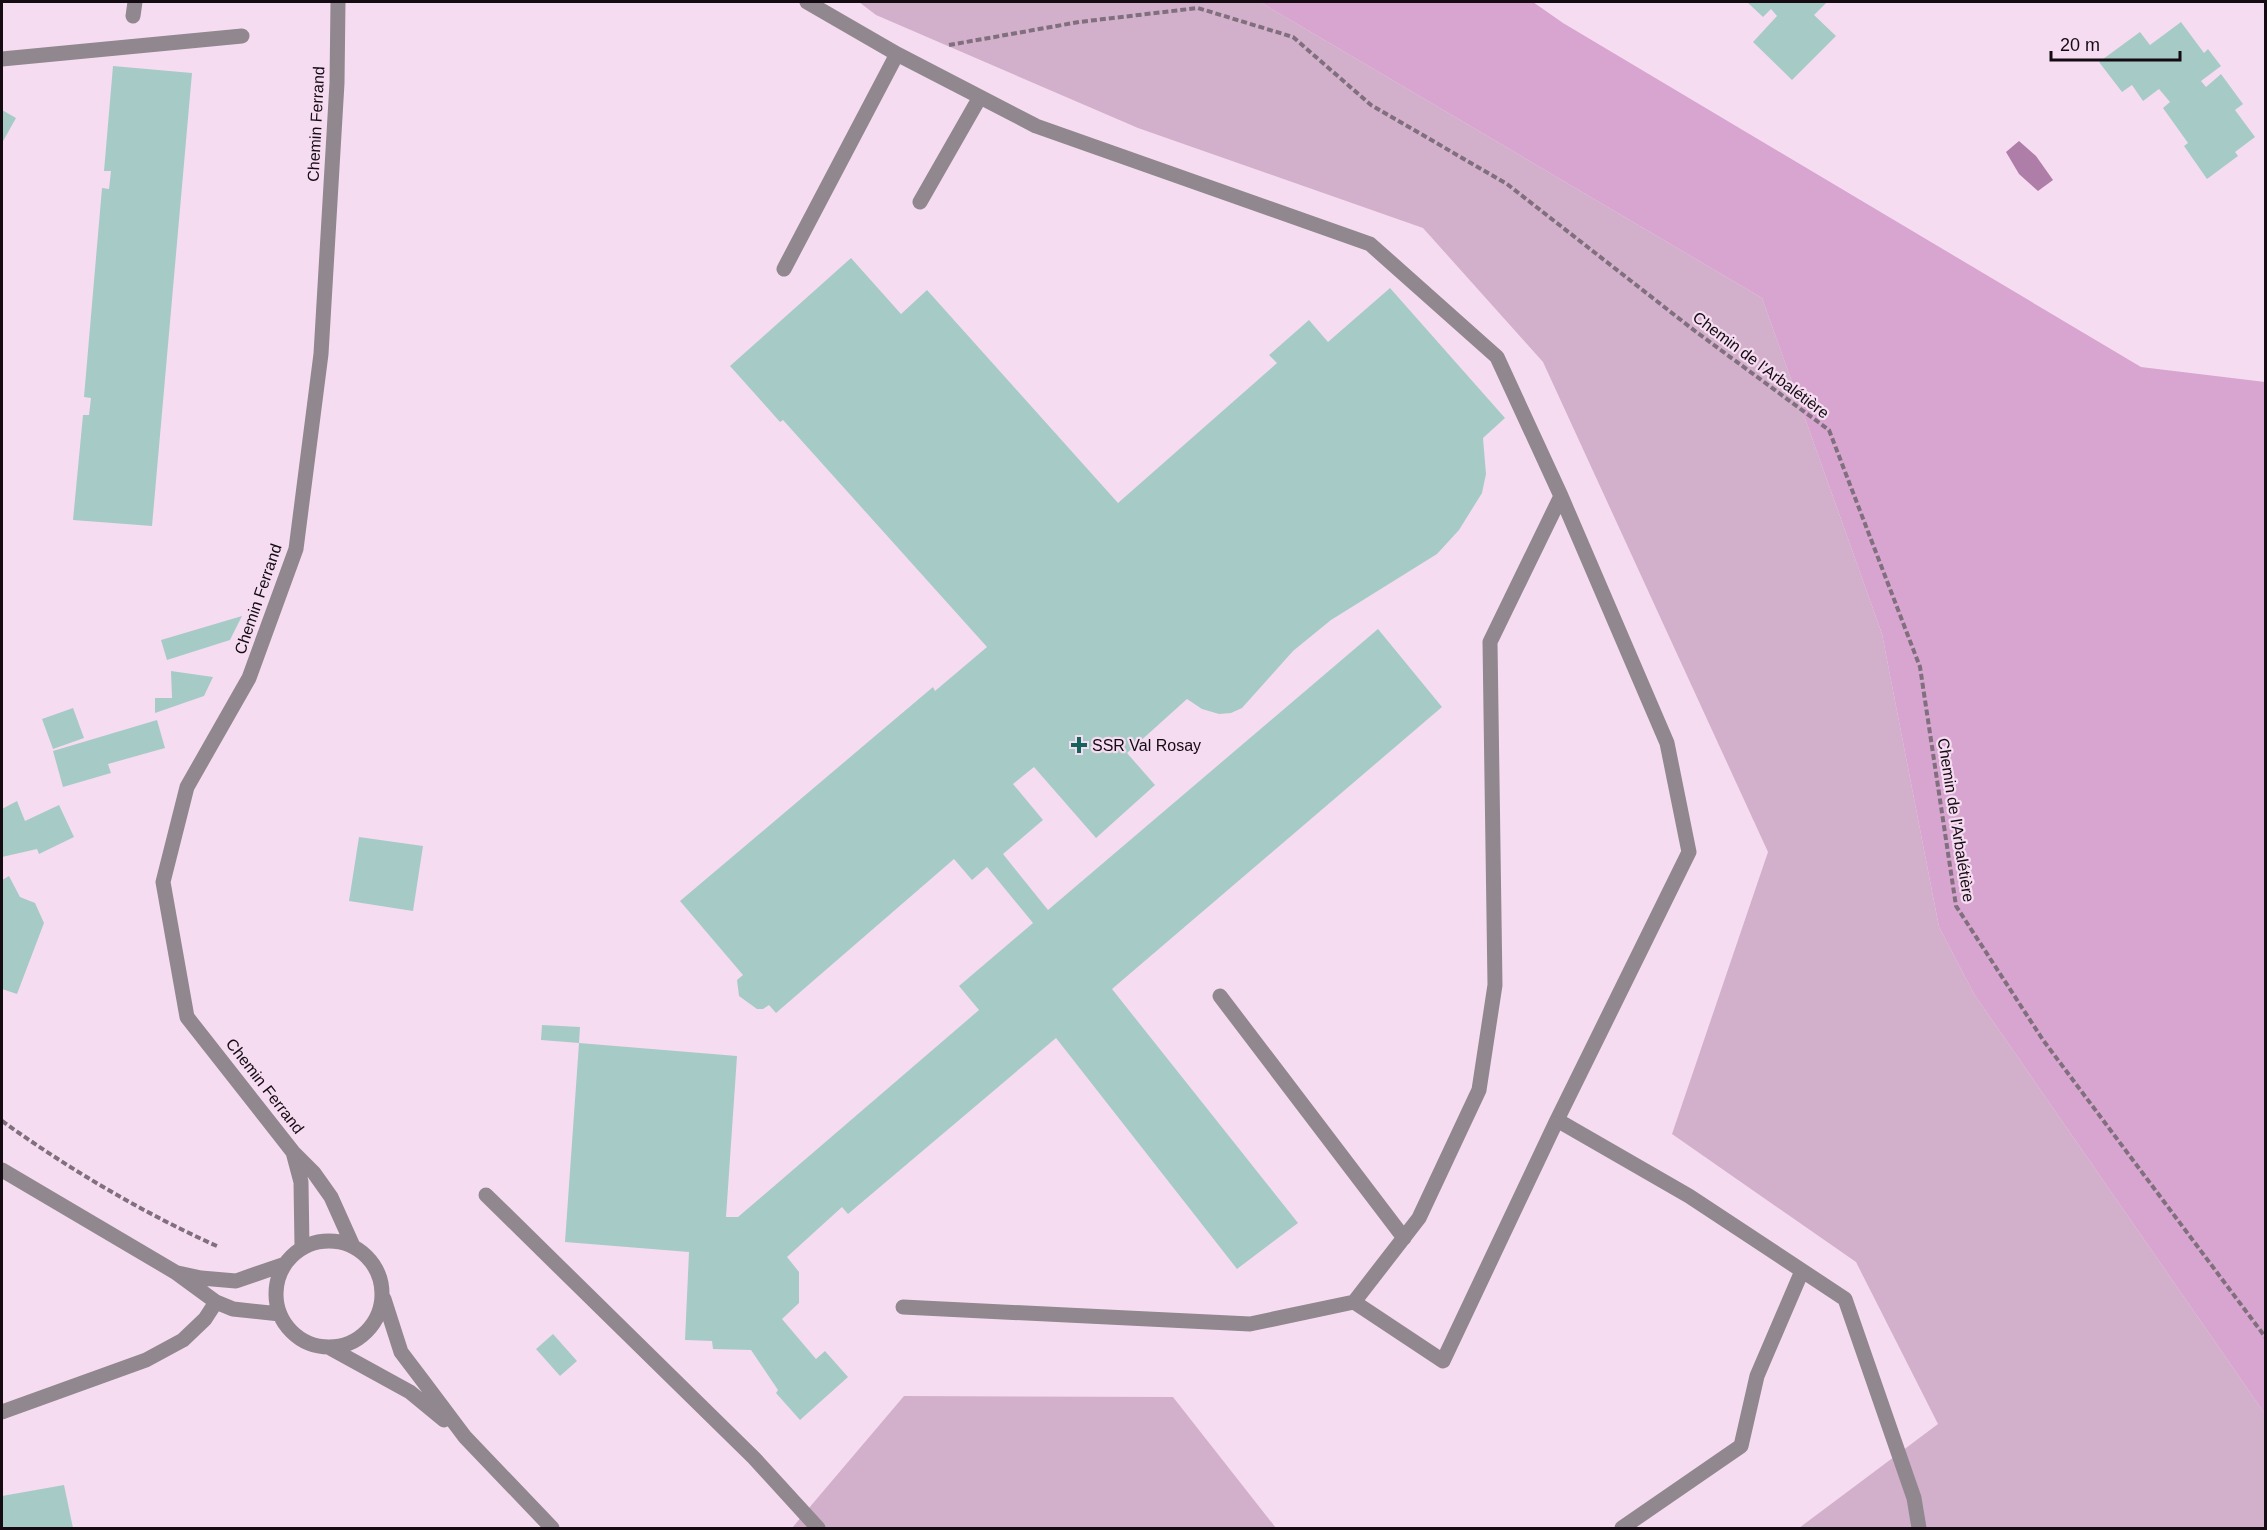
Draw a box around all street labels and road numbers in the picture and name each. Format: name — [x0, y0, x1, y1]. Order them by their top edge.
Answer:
street label: Chemin Ferrand — [304, 66, 328, 182]
street label: Chemin de l'Arbalétière — [1690, 308, 1832, 422]
street label: Chemin Ferrand — [231, 542, 285, 656]
street label: Chemin de l'Arbalétière — [1935, 737, 1977, 903]
street label: Chemin Ferrand — [223, 1035, 307, 1137]

